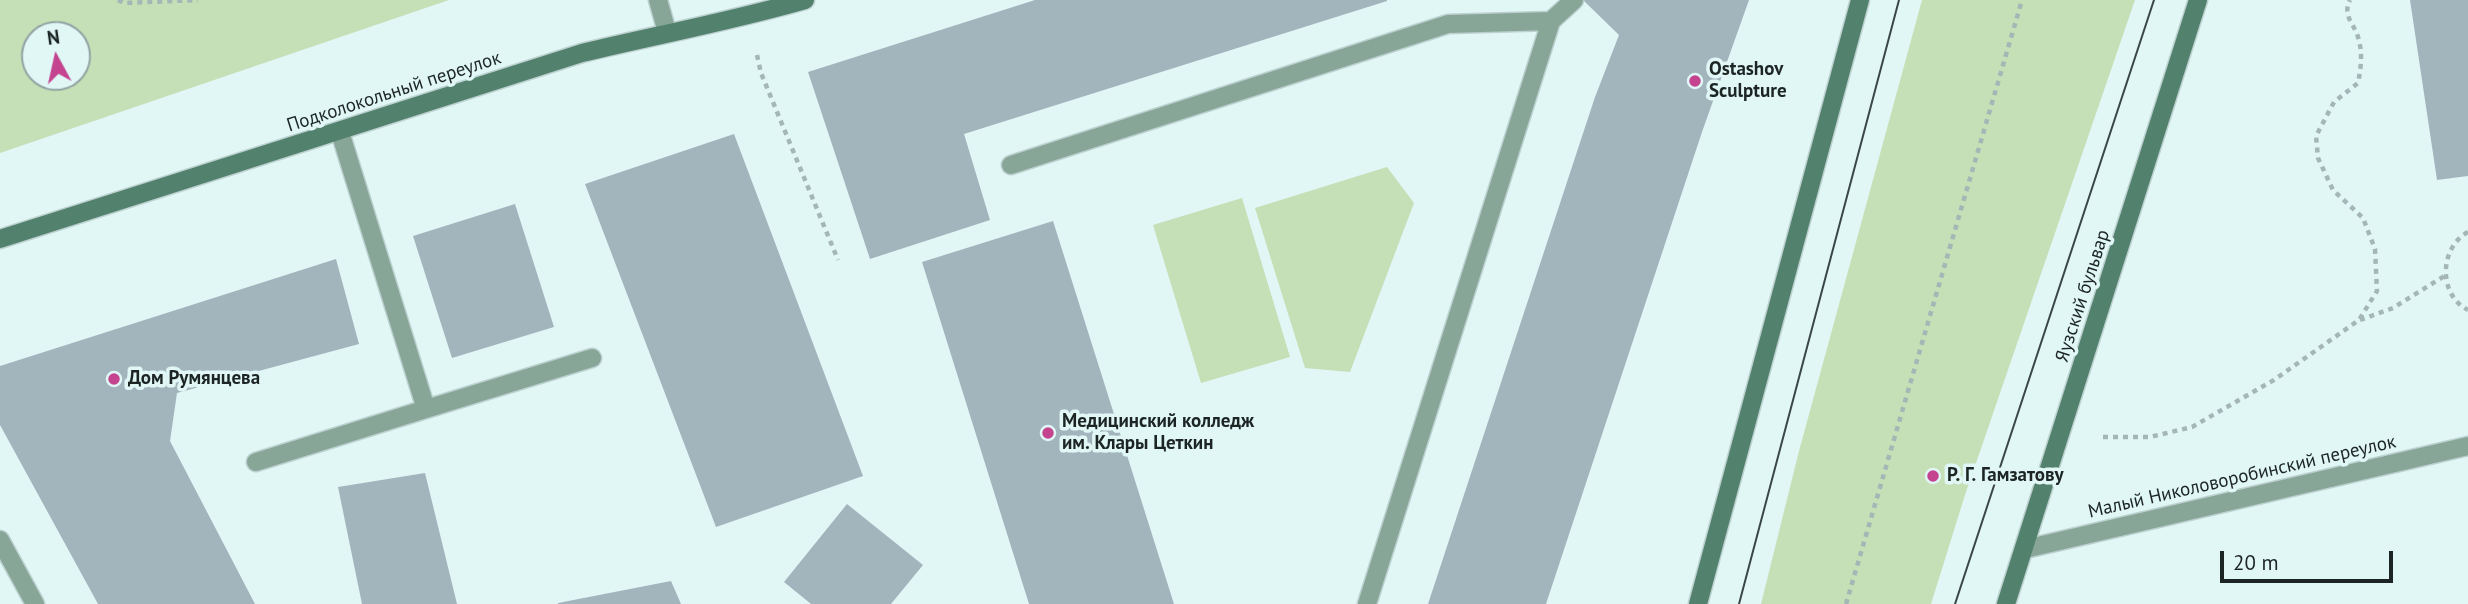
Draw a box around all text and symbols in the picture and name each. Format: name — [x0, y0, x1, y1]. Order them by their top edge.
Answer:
north arrow — [21, 21, 91, 91]
text: N — [45, 24, 61, 50]
street label: Подколокольный переулок — [284, 47, 504, 137]
place label: Ostashov Sculpture — [1709, 59, 1787, 103]
marker: Ostashov Sculpture — [1687, 73, 1703, 89]
street label: Яузский бульвар — [2051, 227, 2115, 365]
place label: Дом Румянцева — [128, 368, 260, 390]
marker: Дом Румянцева — [106, 371, 122, 387]
place label: Медицинский колледж им. Клары Цеткин — [1062, 411, 1254, 455]
marker: Медицинский колледж им. Клары Цеткин — [1040, 425, 1056, 441]
street label: Малый Николоворобинский переулок — [2086, 430, 2398, 524]
place label: Р. Г. Гамзатову — [1947, 465, 2064, 487]
marker: Р. Г. Гамзатову — [1925, 468, 1941, 484]
scale bar — [2223, 538, 2396, 582]
text: 20 m — [2233, 549, 2279, 576]

